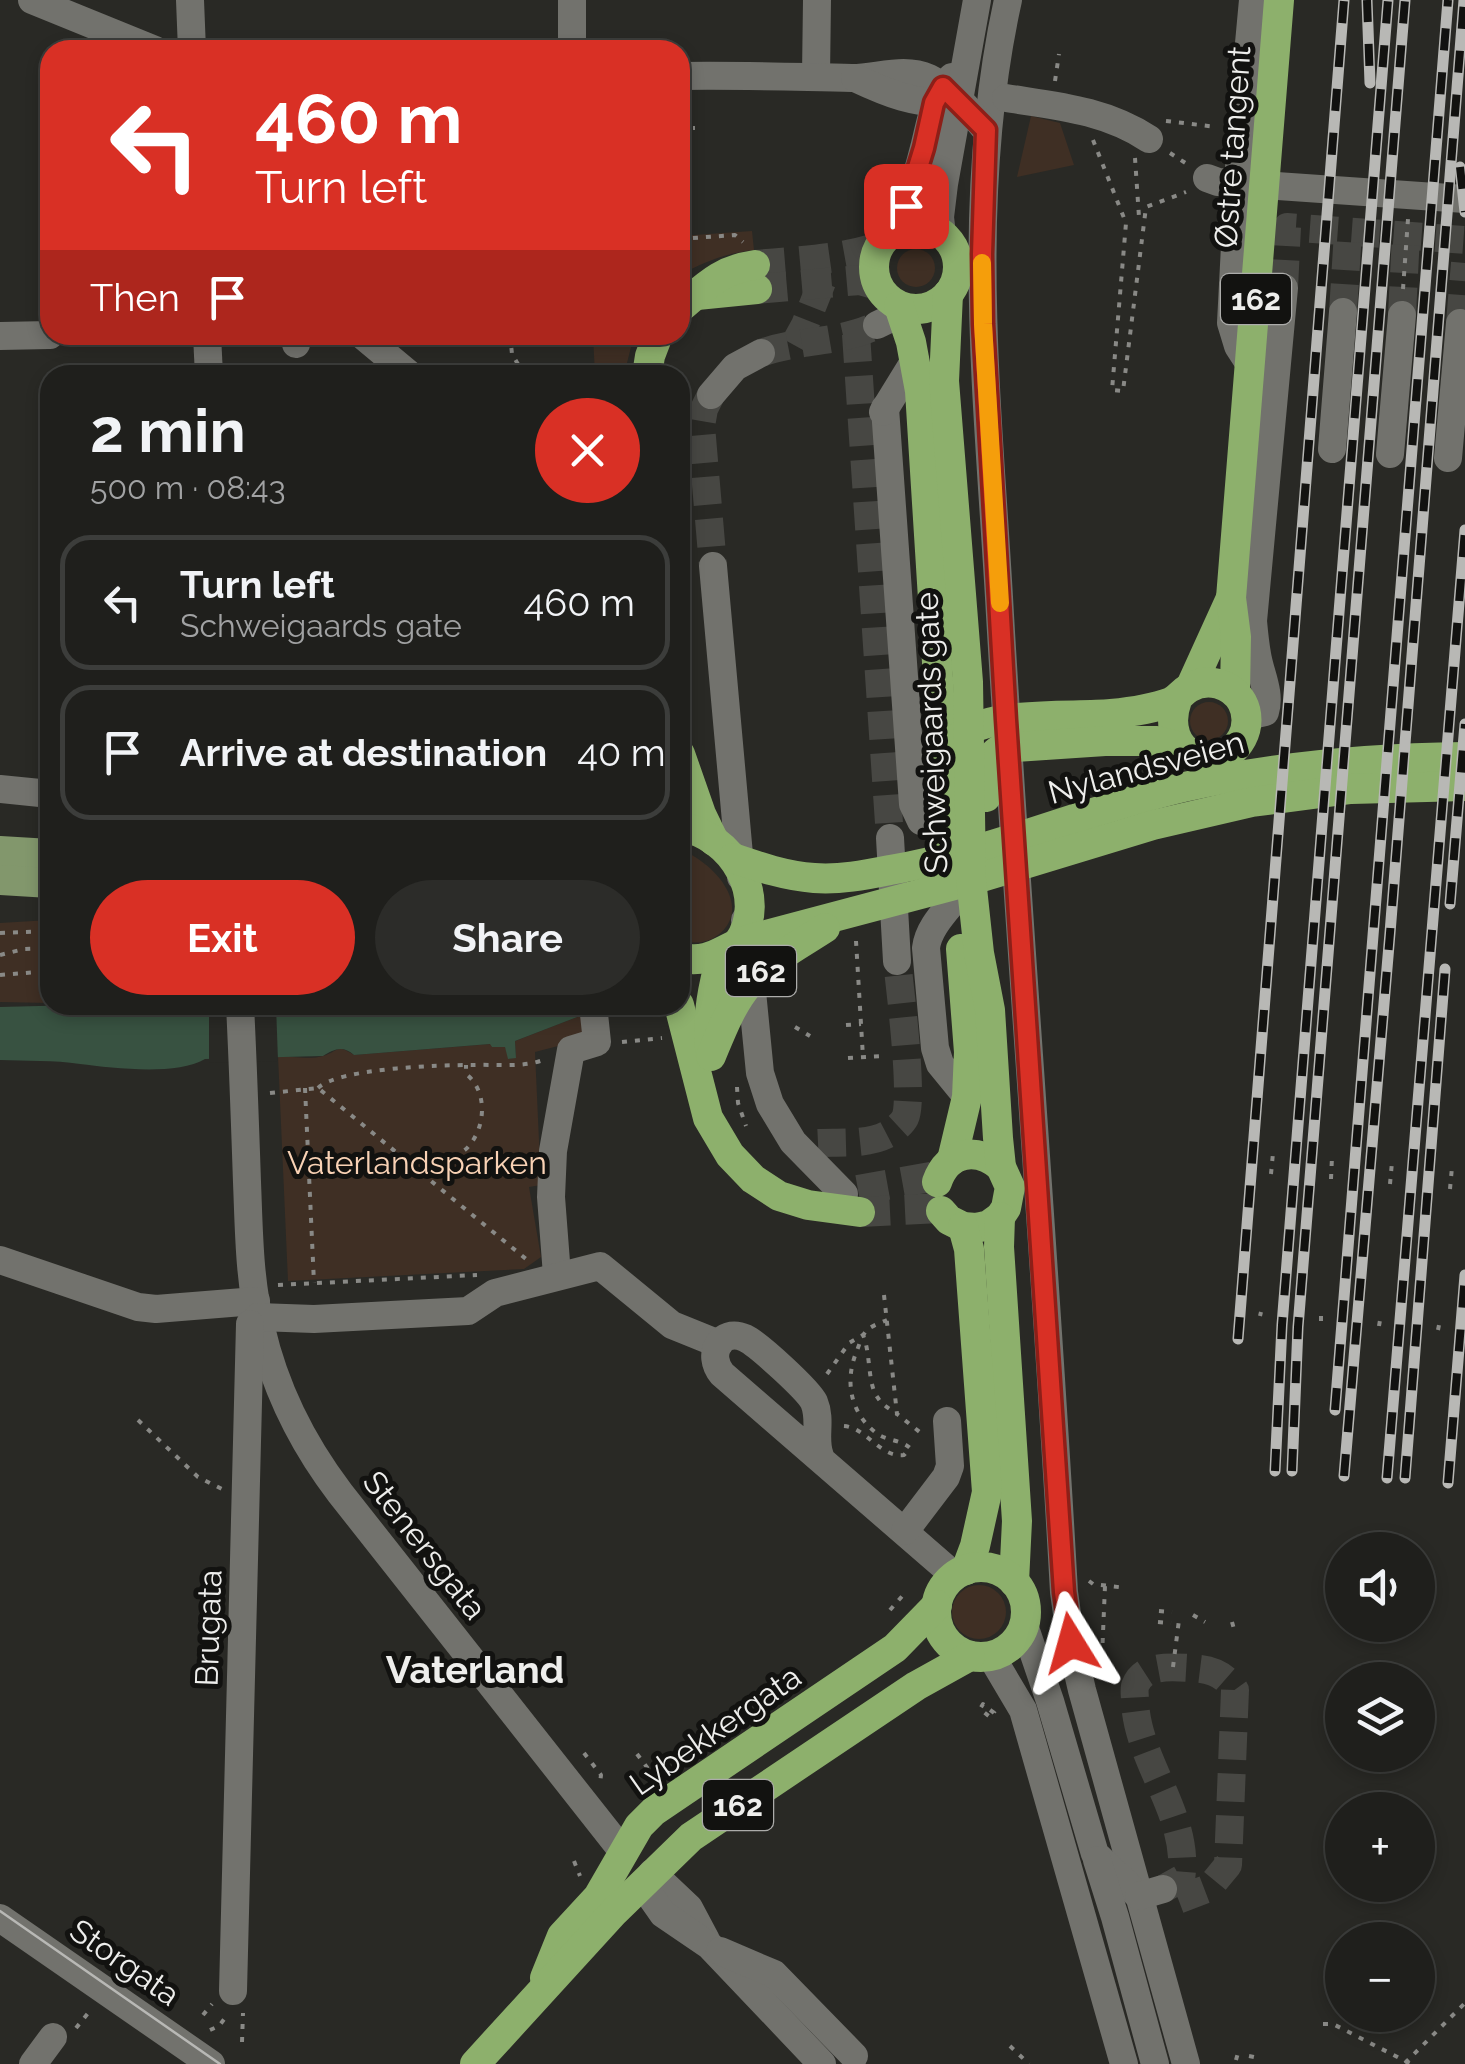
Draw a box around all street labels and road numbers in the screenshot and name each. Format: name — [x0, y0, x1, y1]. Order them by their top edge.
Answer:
street label: Østre tangent — [1206, 44, 1258, 249]
road number: 162 — [1221, 274, 1291, 324]
street label: Schweigaards gate — [908, 592, 954, 874]
street label: Nylandsveien — [1044, 723, 1248, 811]
road number: 162 — [726, 946, 796, 996]
street label: Stenersgata — [356, 1464, 494, 1626]
street label: Brugata — [187, 1569, 229, 1687]
street label: Lybekkergata — [623, 1658, 807, 1802]
road number: 162 — [703, 1780, 773, 1830]
street label: Storgata — [63, 1911, 187, 2013]

